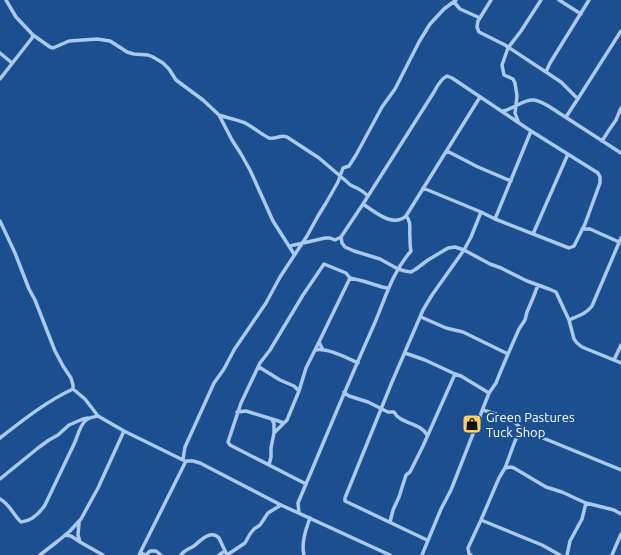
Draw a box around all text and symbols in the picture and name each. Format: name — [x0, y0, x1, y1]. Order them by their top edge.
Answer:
place label: Green Pastures Tuck Shop — [486, 410, 575, 439]
shop icon: Green Pastures Tuck Shop — [461, 413, 483, 435]

